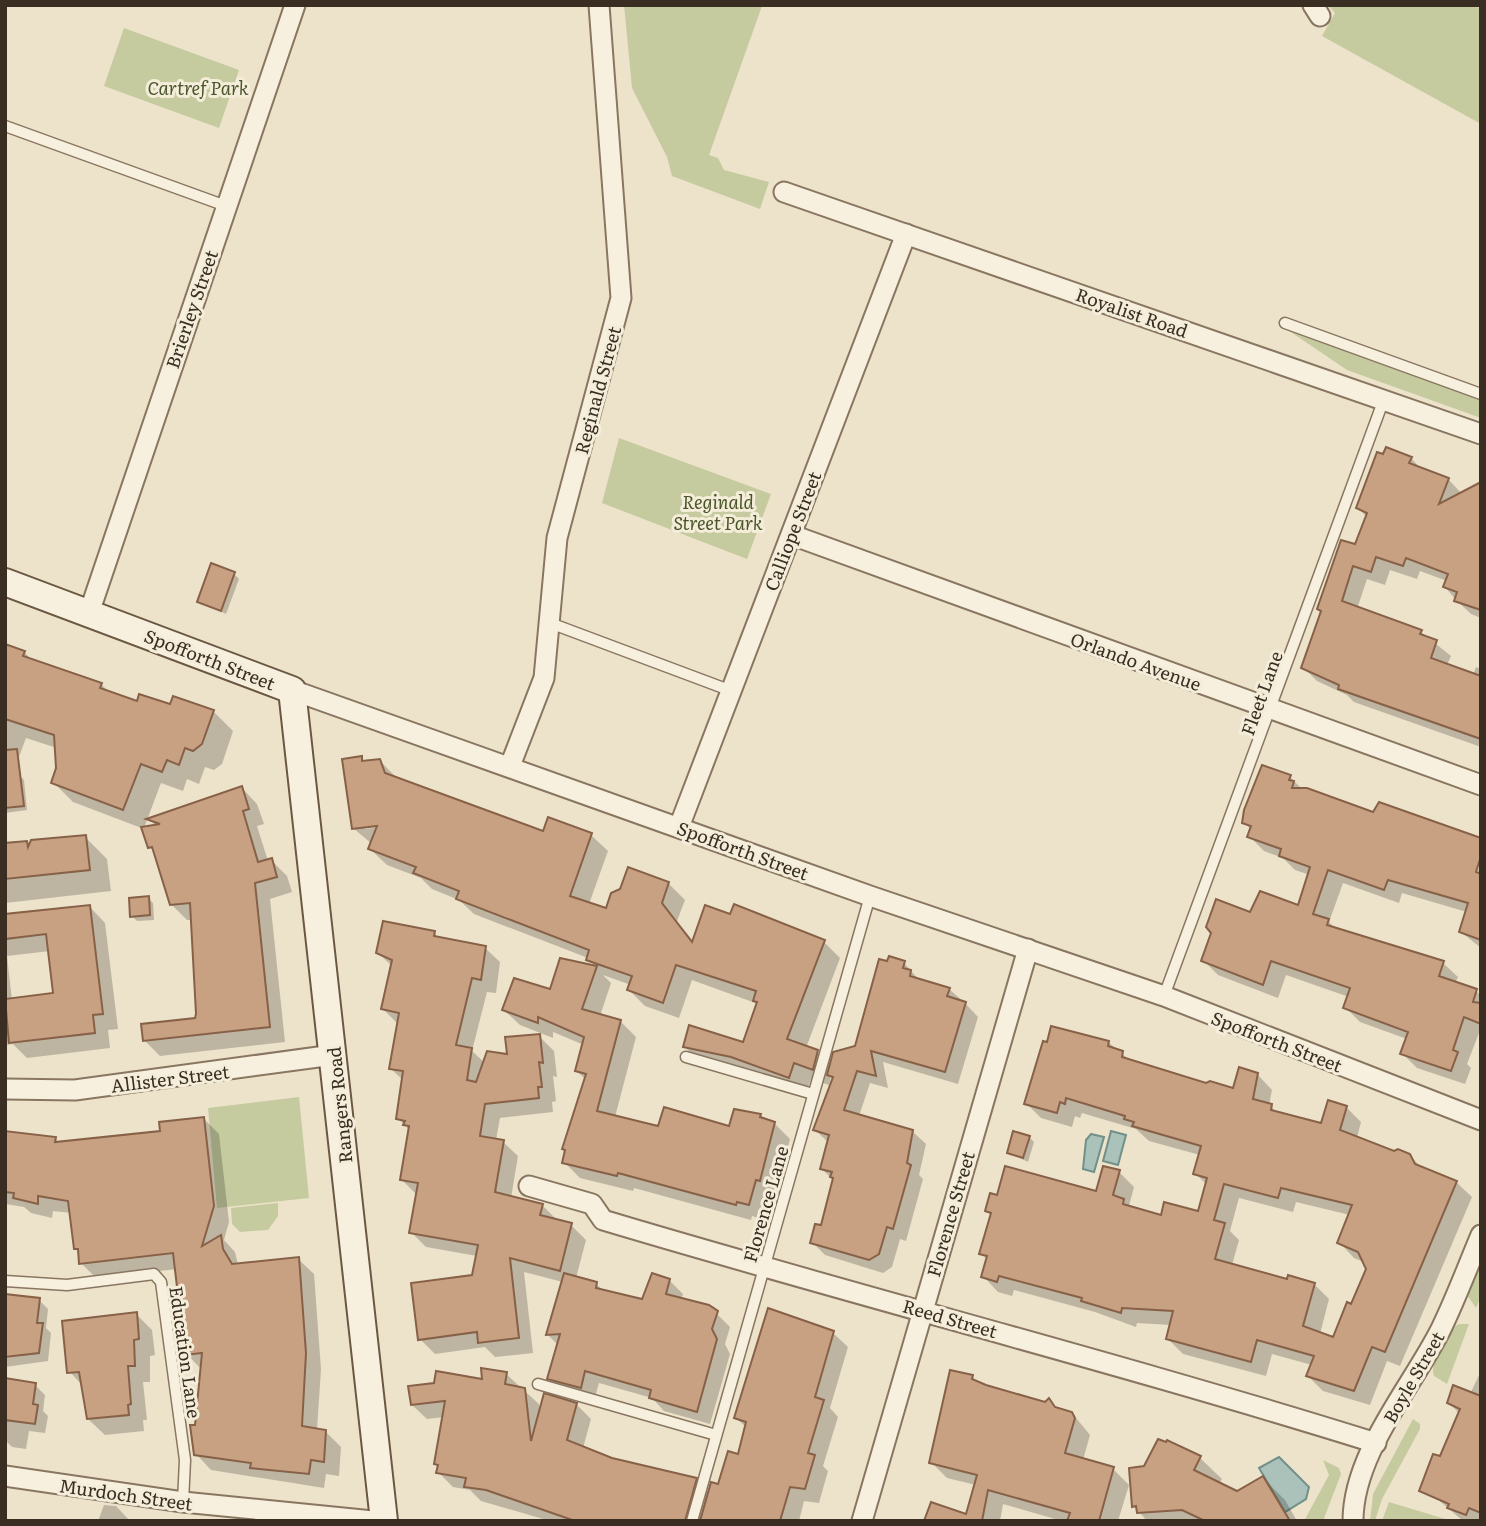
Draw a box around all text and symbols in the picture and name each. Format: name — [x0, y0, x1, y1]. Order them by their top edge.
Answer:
park label: Cartref Park — [147, 74, 249, 101]
street label: Brierley Street — [158, 245, 224, 372]
street label: Royalist Road — [1072, 280, 1192, 344]
street label: Reginald Street — [567, 322, 627, 457]
street label: Calliope Street — [757, 467, 827, 595]
park label: Reginald Street Park — [673, 488, 763, 536]
street label: Spofforth Street — [141, 622, 280, 697]
street label: Orlando Avenue — [1067, 625, 1205, 697]
street label: Fleet Lane — [1233, 647, 1289, 739]
street label: Spofforth Street — [673, 814, 813, 887]
street label: Spofforth Street — [1208, 1004, 1347, 1079]
street label: Rangers Road — [319, 1045, 359, 1165]
street label: Allister Street — [109, 1057, 232, 1099]
street label: Florence Lane — [735, 1142, 795, 1266]
street label: Florence Street — [919, 1147, 981, 1280]
street label: Education Lane — [163, 1284, 209, 1420]
street label: Reed Street — [900, 1292, 1001, 1345]
street label: Boyle Street — [1376, 1325, 1451, 1428]
street label: Murdoch Street — [58, 1471, 195, 1517]

